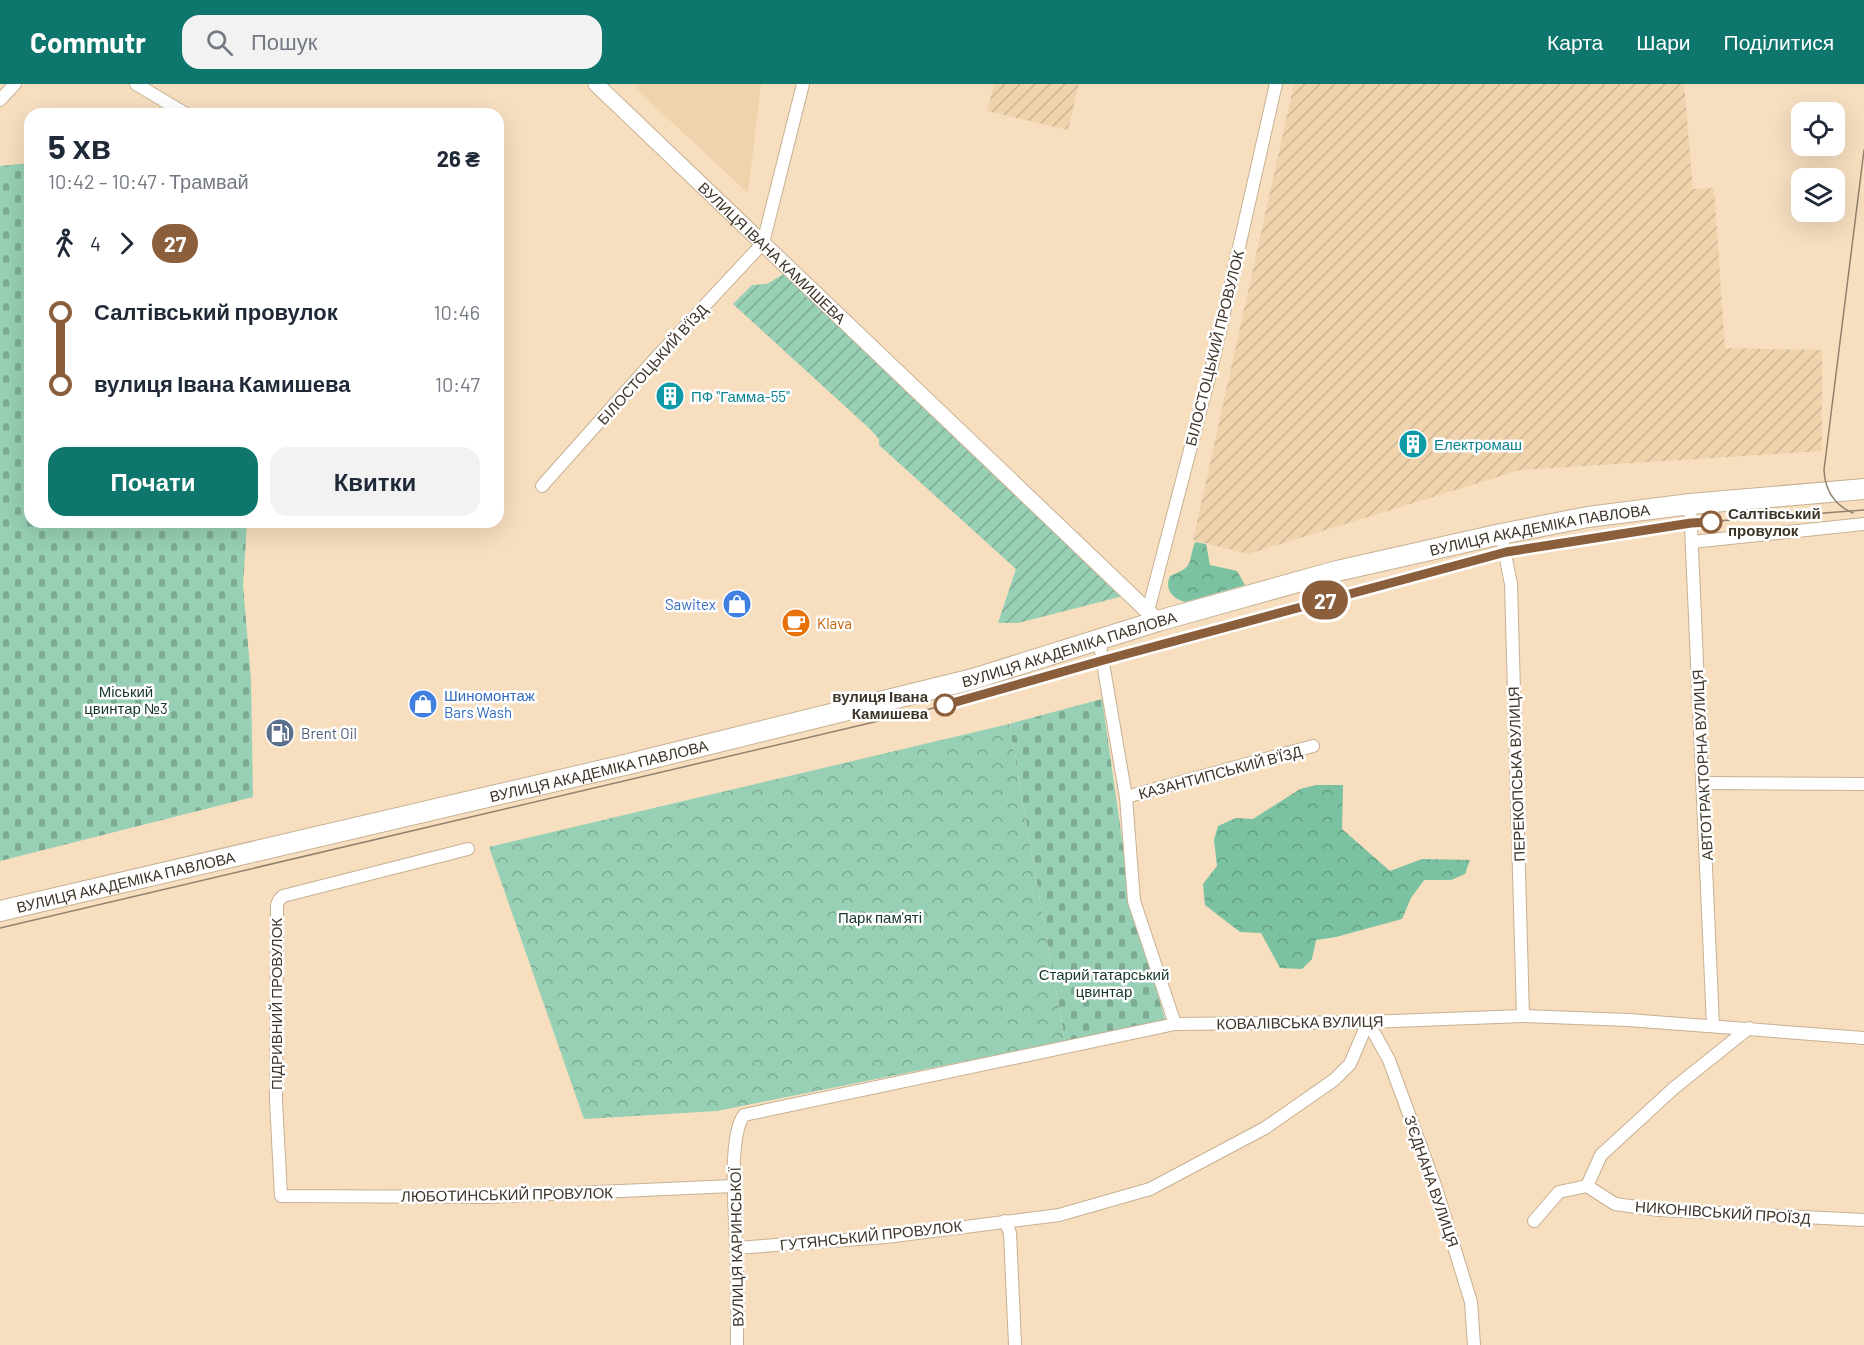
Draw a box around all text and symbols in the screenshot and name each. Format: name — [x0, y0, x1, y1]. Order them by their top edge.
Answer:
search box — [182, 15, 602, 69]
text: Commutr — [30, 25, 146, 59]
icon: search — [203, 26, 236, 59]
text: Пошук — [251, 28, 317, 54]
text: Карта — [1547, 29, 1603, 54]
text: Шари — [1636, 29, 1691, 54]
text: Поділитися — [1724, 29, 1834, 54]
map controls — [1791, 102, 1845, 222]
button: locate — [1791, 102, 1845, 156]
text: 5 хв — [48, 126, 111, 166]
text: 26 ₴ — [437, 145, 480, 171]
button: layers — [1791, 168, 1845, 222]
text: 10:42 – 10:47 · Трамвай — [48, 169, 249, 193]
street label: ВУЛИЦЯ ІВАНА КАМИШЕВА — [695, 178, 850, 327]
icon: walk — [48, 227, 81, 260]
icon: forward — [110, 227, 143, 260]
text: 4 — [90, 231, 101, 255]
text: 27 — [164, 231, 186, 256]
street label: БІЛОСТОЦЬКИЙ ПРОВУЛОК — [1181, 248, 1247, 448]
text: Салтівський провулок — [94, 298, 338, 324]
text: 10:46 — [434, 300, 480, 324]
street label: БІЛОСТОЦЬКИЙ В’ЇЗД — [593, 300, 711, 428]
text: вулиця Івана Камишева — [94, 370, 350, 396]
text: 10:47 — [435, 372, 480, 396]
building icon: ПФ "Гамма-55" — [654, 380, 686, 412]
place label: ПФ "Гамма-55" — [691, 387, 790, 405]
building icon: Електромаш — [1397, 428, 1429, 460]
place label: Електромаш — [1434, 435, 1522, 453]
button: Почати — [48, 447, 258, 516]
button: Квитки — [270, 447, 480, 516]
street label: ВУЛИЦЯ АКАДЕМІКА ПАВЛОВА — [1428, 500, 1651, 559]
place label: Салтівський провулок — [1728, 504, 1821, 539]
marker: Салтівський провулок — [1700, 511, 1722, 533]
line badge: 27 — [1298, 580, 1352, 620]
shop icon: Sawitex — [721, 588, 753, 620]
text: 27 — [1314, 588, 1336, 613]
place label: Sawitex — [665, 595, 716, 613]
cafe icon: Klava — [780, 607, 812, 639]
street label: ВУЛИЦЯ АКАДЕМІКА ПАВЛОВА — [960, 607, 1178, 690]
place label: Klava — [817, 614, 852, 632]
street label: АВТОТРАКТОРНА ВУЛИЦЯ — [1688, 669, 1716, 861]
park label: Міський цвинтар №3 — [84, 682, 168, 717]
place label: Шиномонтаж Bars Wash — [444, 686, 535, 721]
street label: ПЕРЕКОПСЬКА ВУЛИЦЯ — [1504, 686, 1528, 862]
place label: вулиця Івана Камишева — [832, 687, 929, 722]
shop icon: Шиномонтаж Bars Wash — [407, 688, 439, 720]
marker: вулиця Івана Камишева — [934, 694, 956, 716]
fuel station icon: Brent Oil — [264, 717, 296, 749]
place label: Brent Oil — [301, 724, 357, 742]
street label: ВУЛИЦЯ АКАДЕМІКА ПАВЛОВА — [488, 736, 710, 805]
street label: КАЗАНТИПСЬКИЙ В'ЇЗД — [1136, 741, 1304, 803]
street label: ВУЛИЦЯ АКАДЕМІКА ПАВЛОВА — [15, 847, 237, 916]
park label: Парк пам'яті — [838, 908, 922, 926]
street label: ПІДРИВНИЙ ПРОВУЛОК — [267, 918, 285, 1090]
park label: Старий татарський цвинтар — [1039, 965, 1169, 1000]
street label: КОВАЛІВСЬКА ВУЛИЦЯ — [1216, 1012, 1384, 1032]
street label: З’ЄДНАНА ВУЛИЦЯ — [1401, 1113, 1463, 1249]
street label: ВУЛИЦЯ КАРИНСЬКОЇ — [726, 1166, 746, 1327]
street label: ЛЮБОТИНСЬКИЙ ПРОВУЛОК — [401, 1183, 613, 1205]
street label: НИКОНІВСЬКИЙ ПРОЇЗД — [1635, 1197, 1811, 1227]
street label: ГУТЯНСЬКИЙ ПРОВУЛОК — [779, 1216, 963, 1254]

